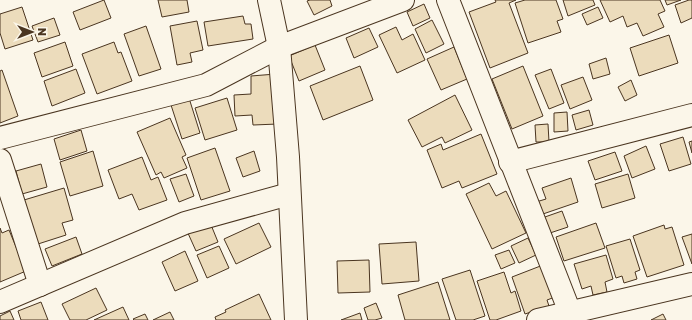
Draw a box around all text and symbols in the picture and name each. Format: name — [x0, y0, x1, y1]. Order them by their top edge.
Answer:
north arrow — [12, 12, 52, 52]
text: N — [36, 28, 49, 36]

